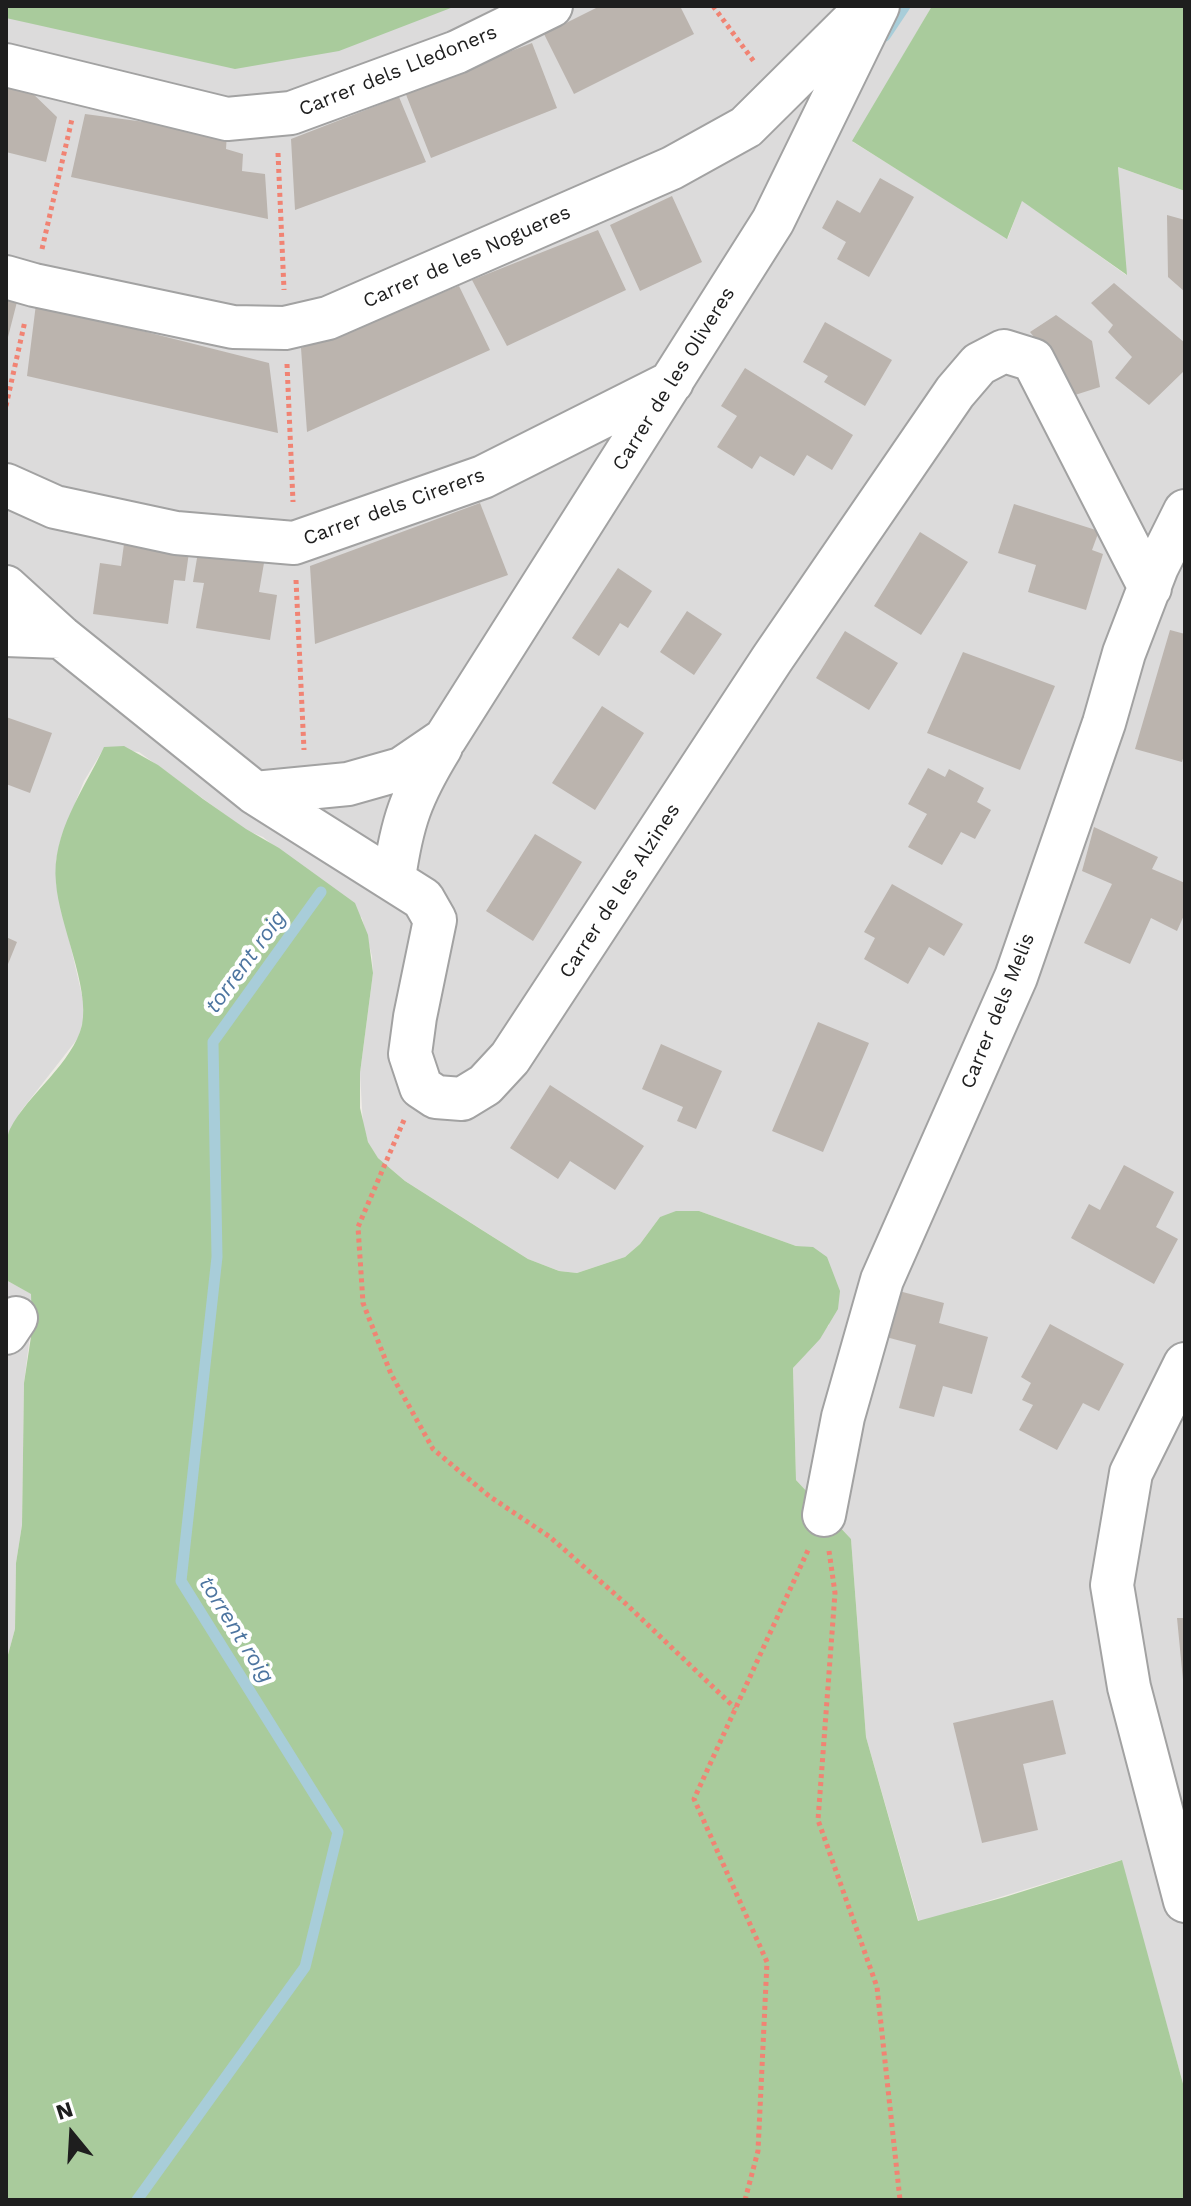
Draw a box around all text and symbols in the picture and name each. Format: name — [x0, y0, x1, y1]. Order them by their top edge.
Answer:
street label: Carrer dels Lledoners — [295, 20, 501, 122]
street label: Carrer de les Nogueres — [360, 200, 574, 314]
street label: Carrer de les Oliveres — [608, 283, 740, 475]
street label: Carrer dels Cirerers — [300, 463, 488, 551]
street label: Carrer de les Alzines — [555, 799, 685, 983]
water label: torrent roig — [200, 905, 292, 1019]
street label: Carrer dels Melis — [956, 930, 1040, 1092]
water label: torrent roig — [193, 1572, 279, 1688]
north arrow — [32, 2094, 112, 2174]
text: N — [53, 2096, 76, 2125]

